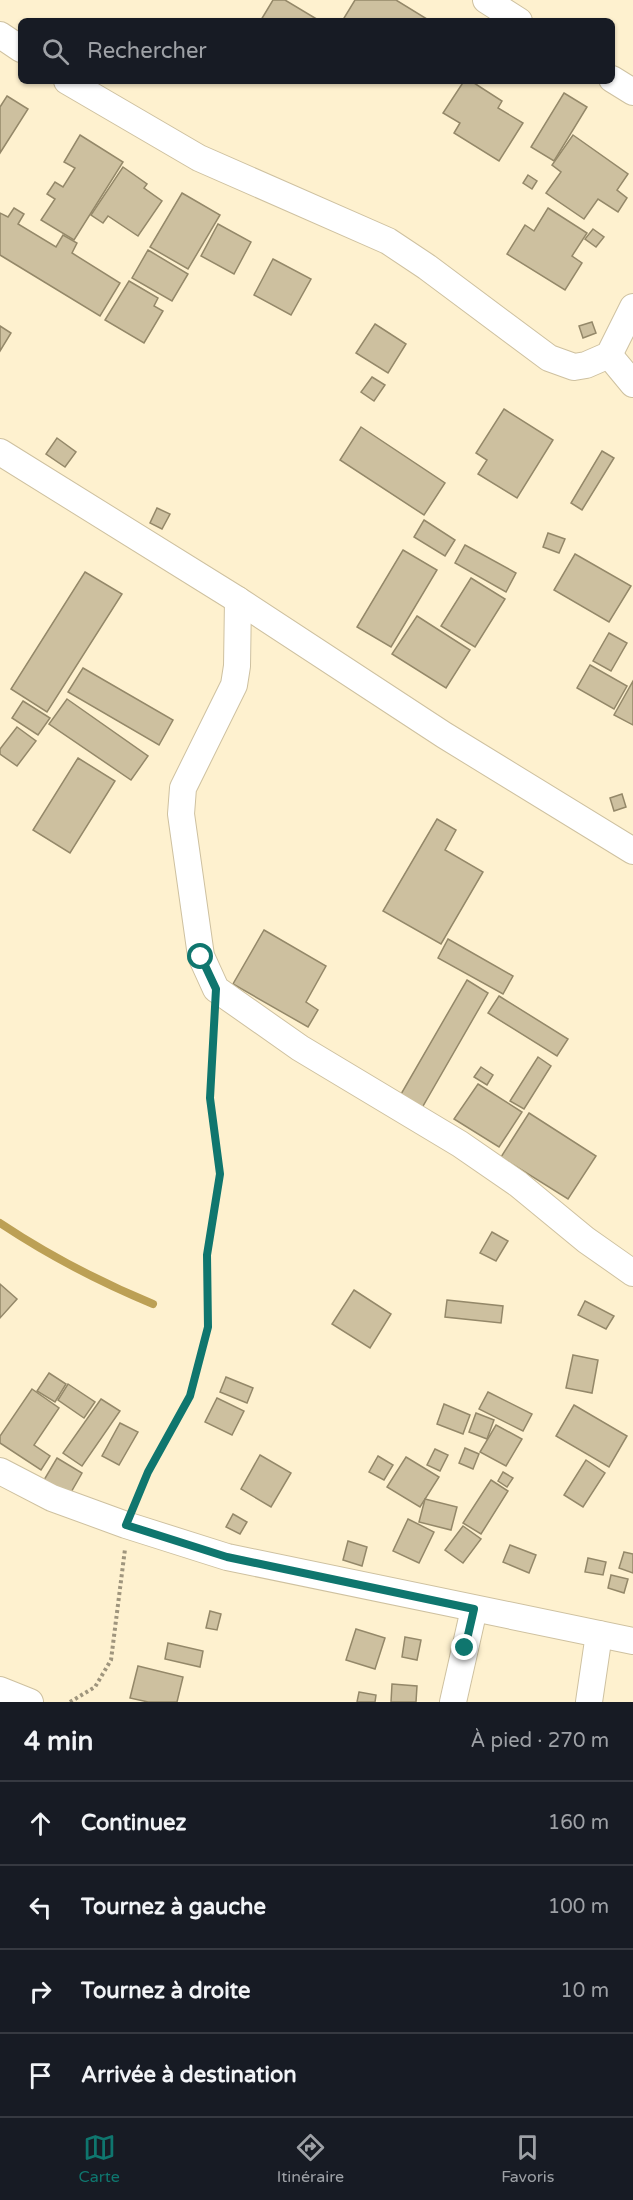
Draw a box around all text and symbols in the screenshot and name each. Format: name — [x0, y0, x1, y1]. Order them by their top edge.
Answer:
search box — [18, 18, 615, 84]
icon: search — [39, 35, 72, 68]
text: Rechercher — [87, 38, 207, 64]
route start — [187, 943, 213, 969]
route end — [451, 1634, 477, 1660]
text: 4 min — [24, 1726, 93, 1757]
text: À pied · 270 m — [471, 1729, 609, 1753]
icon: ahead — [24, 1807, 57, 1840]
text: Continuez — [81, 1810, 186, 1836]
text: 160 m — [548, 1811, 609, 1835]
icon: left — [24, 1891, 57, 1924]
text: Tournez à gauche — [81, 1894, 266, 1920]
text: 100 m — [548, 1895, 609, 1919]
icon: right — [24, 1975, 57, 2008]
text: Tournez à droite — [81, 1978, 250, 2004]
text: 10 m — [560, 1979, 609, 2003]
icon: arrive — [24, 2059, 57, 2092]
text: Arrivée à destination — [81, 2062, 297, 2088]
tab: Carte — [79, 2131, 120, 2187]
tab: Itinéraire — [277, 2131, 344, 2187]
tab: Favoris — [501, 2131, 554, 2187]

